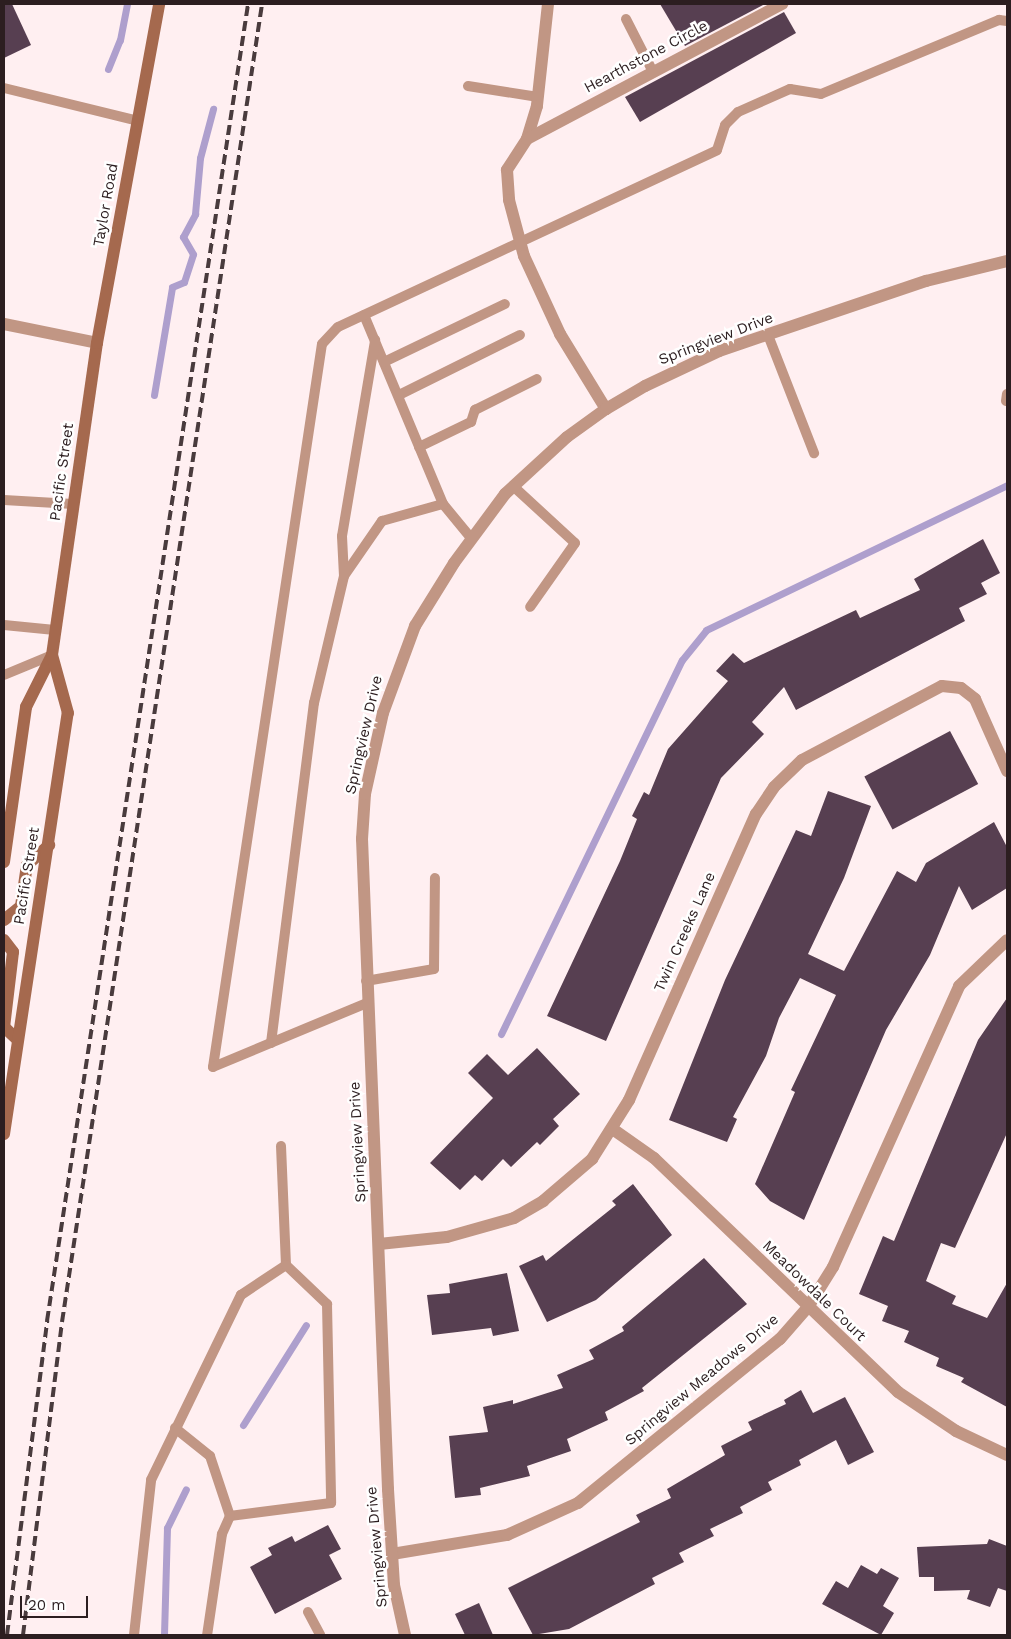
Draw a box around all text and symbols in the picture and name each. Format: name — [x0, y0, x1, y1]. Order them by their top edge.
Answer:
street label: Hearthstone Circle — [581, 17, 711, 97]
street label: Taylor Road — [90, 162, 122, 248]
street label: Springview Drive — [656, 309, 776, 369]
street label: Pacific Street — [46, 422, 78, 522]
street label: Springview Drive — [342, 674, 386, 796]
street label: Pacific Street — [10, 826, 44, 926]
street label: Twin Creeks Lane — [650, 869, 720, 995]
street label: Springview Drive — [346, 1081, 370, 1203]
street label: Meadowdale Court — [758, 1237, 870, 1345]
street label: Springview Meadows Drive — [622, 1310, 782, 1450]
street label: Springview Drive — [363, 1486, 391, 1608]
scale bar — [22, 1586, 90, 1618]
text: 20 m — [28, 1596, 66, 1614]

